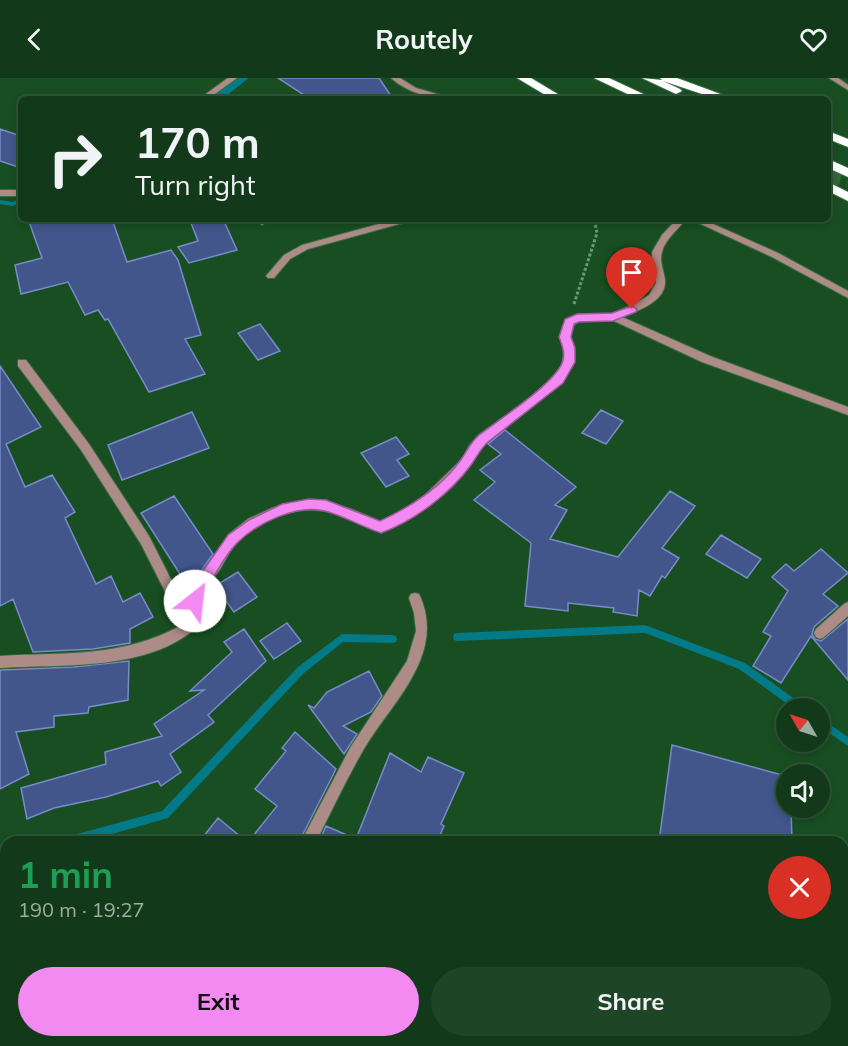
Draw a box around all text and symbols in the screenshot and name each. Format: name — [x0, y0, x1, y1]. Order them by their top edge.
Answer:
text: Routely — [375, 22, 473, 56]
icon: back — [18, 23, 51, 56]
icon: heart — [797, 23, 830, 56]
text: 170 m — [135, 116, 260, 169]
icon: right — [36, 120, 114, 198]
text: Turn right — [135, 168, 255, 202]
pin — [606, 247, 657, 309]
icon: arrive — [615, 256, 648, 289]
position arrow — [163, 569, 227, 633]
north arrow — [776, 698, 830, 752]
map controls — [776, 698, 830, 818]
button: sound — [776, 764, 830, 818]
text: 1 min — [18, 852, 113, 897]
button: close — [768, 856, 831, 919]
text: 190 m · 19:27 — [18, 897, 144, 922]
button: Exit — [18, 967, 419, 1036]
button: Share — [431, 967, 831, 1036]

